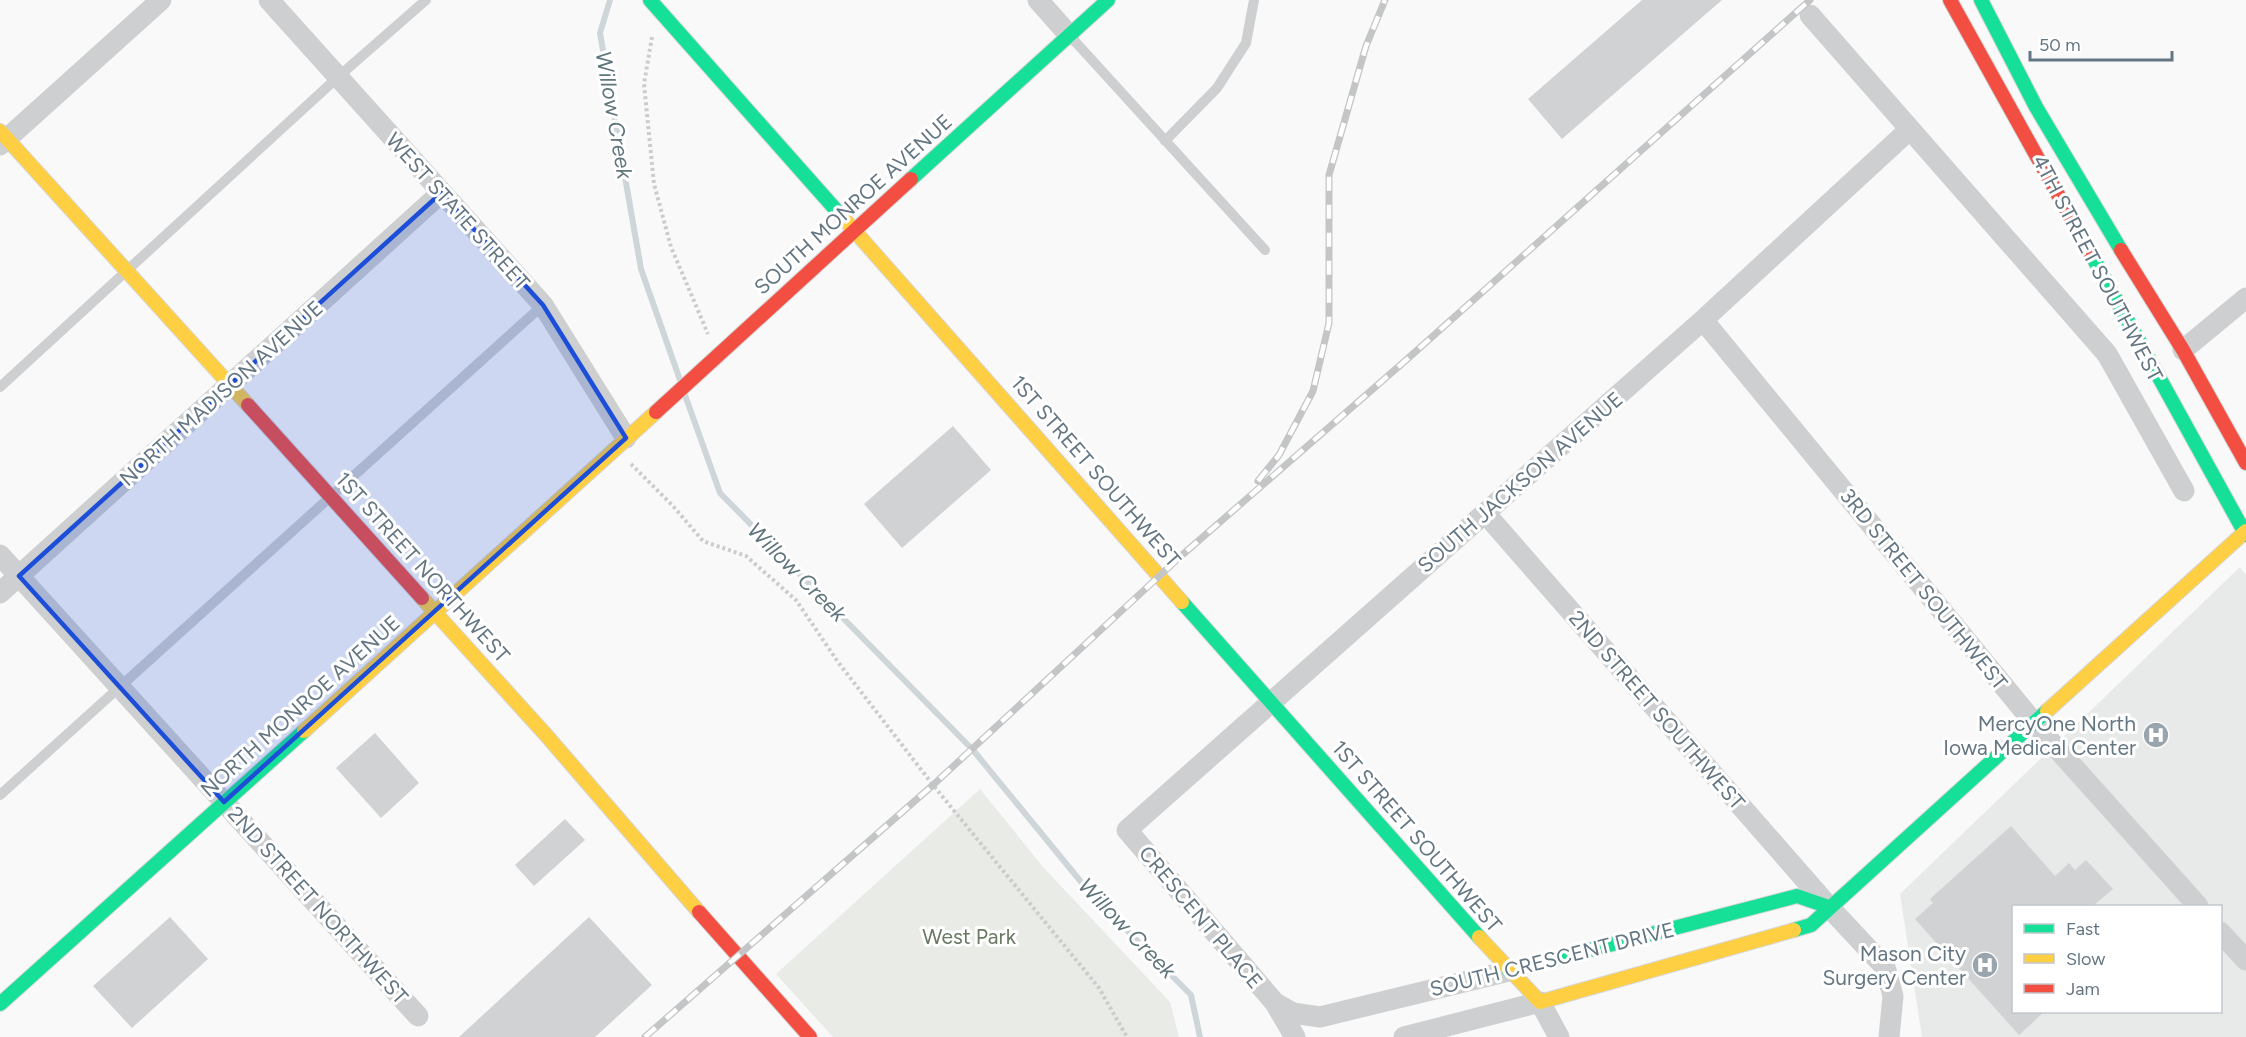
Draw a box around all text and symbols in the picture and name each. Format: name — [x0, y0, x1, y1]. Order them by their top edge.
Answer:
scale bar — [2030, 24, 2172, 62]
text: 50 m — [2039, 34, 2081, 56]
water label: Willow Creek — [589, 49, 639, 182]
street label: SOUTH MONROE AVENUE — [749, 109, 957, 299]
street label: WEST STATE STREET — [381, 127, 535, 295]
street label: 4TH STREET SOUTHWEST — [2028, 150, 2169, 386]
street label: NORTH MADISON AVENUE — [114, 295, 328, 491]
street label: 1ST STREET SOUTHWEST — [1006, 370, 1186, 572]
street label: SOUTH JACKSON AVENUE — [1412, 386, 1628, 578]
street label: 1ST STREET NORTHWEST — [331, 467, 515, 668]
street label: 3RD STREET SOUTHWEST — [1835, 483, 2013, 695]
water label: Willow Creek — [742, 517, 853, 628]
street label: 2ND STREET SOUTHWEST — [1564, 606, 1750, 815]
street label: NORTH MONROE AVENUE — [195, 610, 405, 802]
place label: MercyOne North Iowa Medical Center — [1943, 711, 2136, 760]
hospital icon: MercyOne North Iowa Medical Center — [2141, 720, 2171, 750]
street label: 1ST STREET SOUTHWEST — [1327, 735, 1507, 937]
street label: 2ND STREET NORTHWEST — [223, 801, 414, 1009]
street label: CRESCENT PLACE — [1134, 841, 1268, 993]
water label: Willow Creek — [1072, 872, 1183, 985]
legend — [2012, 905, 2222, 1013]
street label: SOUTH CRESCENT DRIVE — [1427, 917, 1677, 1001]
text: Fast — [2066, 918, 2100, 940]
park label: West Park — [922, 924, 1017, 949]
place label: Mason City Surgery Center — [1822, 941, 1966, 990]
text: Slow — [2066, 948, 2105, 970]
hospital icon: Mason City Surgery Center — [1970, 950, 2000, 980]
text: Jam — [2066, 978, 2100, 1000]

